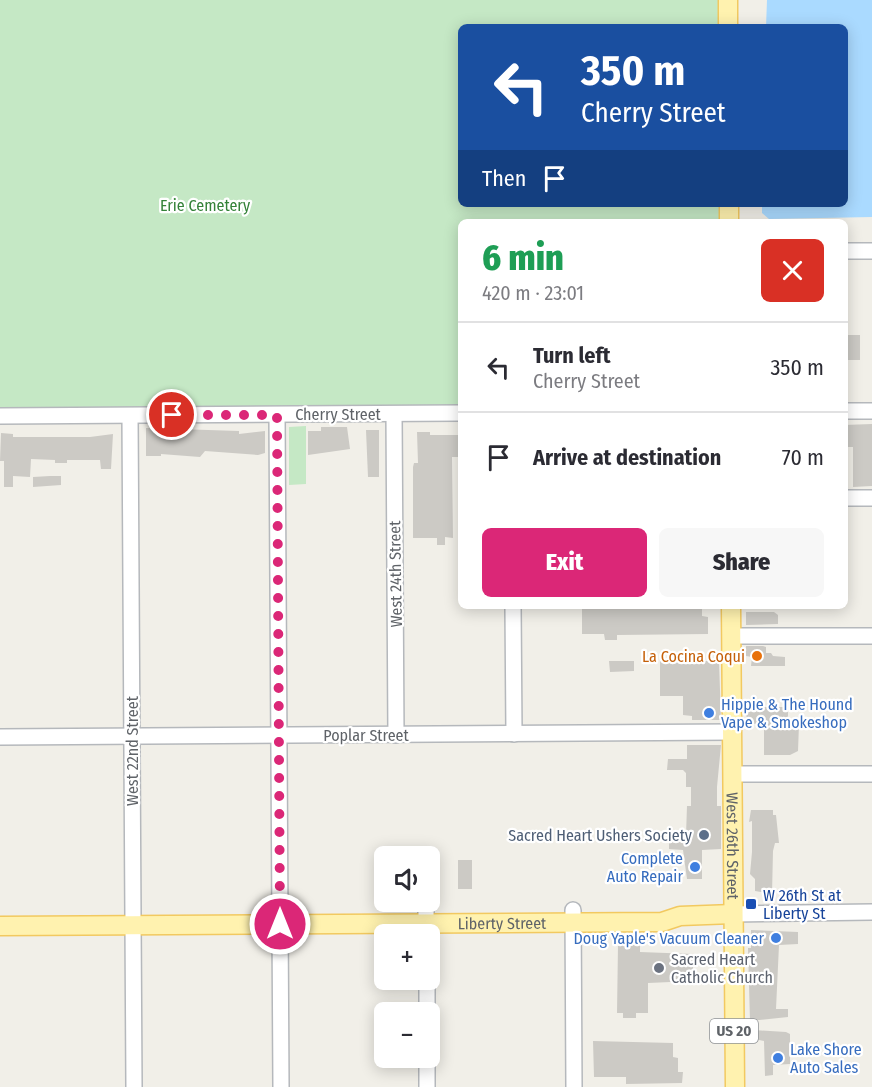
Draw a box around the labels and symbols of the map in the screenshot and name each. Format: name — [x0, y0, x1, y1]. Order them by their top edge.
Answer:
park label: Erie Cemetery — [160, 196, 251, 215]
pin — [146, 389, 197, 440]
street label: Cherry Street — [295, 405, 382, 424]
street label: West 24th Street — [385, 520, 406, 628]
place label: La Cocina Coqui — [642, 647, 745, 666]
marker: La Cocina Coqui — [750, 649, 764, 663]
street label: West 22nd Street — [123, 695, 142, 806]
place label: Hippie & The Hound Vape & Smokeshop — [721, 695, 853, 732]
marker: Hippie & The Hound Vape & Smokeshop — [702, 706, 716, 720]
street label: Poplar Street — [323, 726, 410, 745]
street label: West 26th Street — [723, 792, 742, 901]
place label: Sacred Heart Ushers Society — [508, 826, 693, 845]
marker: Sacred Heart Ushers Society — [697, 828, 711, 842]
place label: Complete Auto Repair — [607, 849, 683, 886]
marker: Complete Auto Repair — [688, 860, 702, 874]
place label: W 26th St at Liberty St — [763, 886, 842, 923]
position arrow — [248, 892, 312, 956]
marker: W 26th St at Liberty St — [744, 897, 758, 911]
street label: Liberty Street — [458, 914, 547, 933]
place label: Doug Yaple's Vacuum Cleaner — [574, 929, 764, 948]
marker: Doug Yaple's Vacuum Cleaner — [769, 931, 783, 945]
place label: Sacred Heart Catholic Church — [671, 950, 773, 987]
marker: Sacred Heart Catholic Church — [652, 961, 666, 975]
road number: US 20 — [710, 1019, 758, 1043]
place label: Lake Shore Auto Sales — [790, 1040, 862, 1077]
marker: Lake Shore Auto Sales — [771, 1051, 785, 1065]

